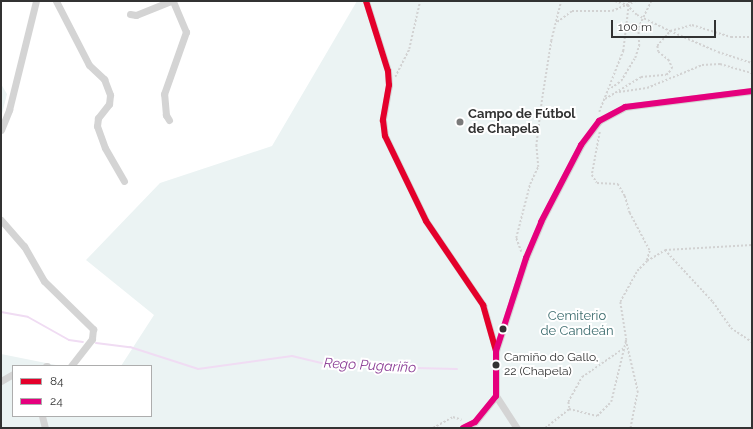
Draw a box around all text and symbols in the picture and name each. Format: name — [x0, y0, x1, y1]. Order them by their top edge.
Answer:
scale bar — [613, 12, 718, 38]
text: 100 m — [618, 20, 652, 34]
place label: Campo de Fútbol de Chapela — [468, 107, 575, 138]
marker: Campo de Fútbol de Chapela — [455, 117, 465, 127]
park label: Cemiterio de Candeán — [541, 309, 613, 340]
unlabelled marker — [498, 324, 508, 334]
place label: Camiño do Gallo, 22 (Chapela) — [504, 351, 599, 379]
water label: Rego Pugariño — [323, 354, 417, 376]
marker: Camiño do Gallo, 22 (Chapela) — [491, 360, 501, 370]
legend — [12, 365, 152, 417]
text: 84 — [50, 374, 64, 388]
text: 24 — [50, 394, 63, 408]

